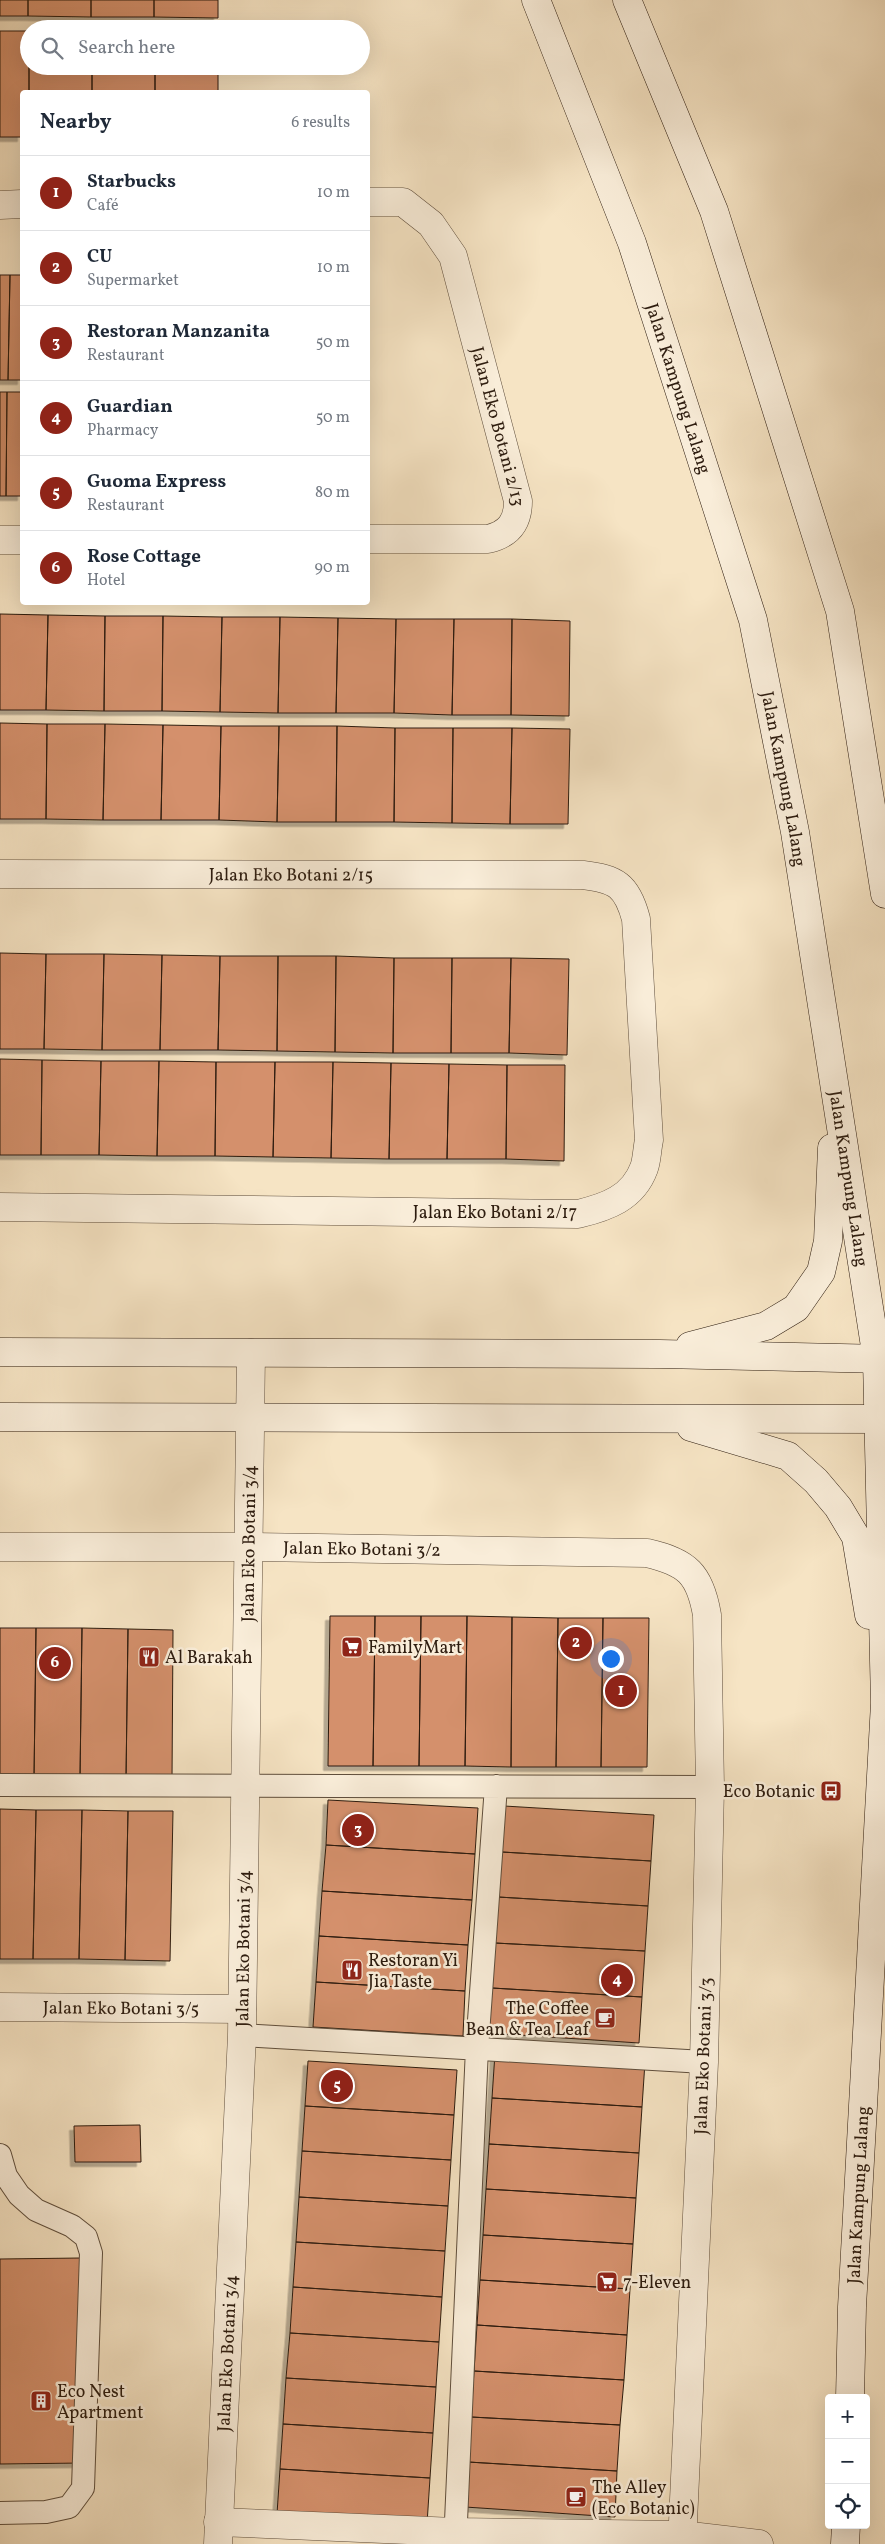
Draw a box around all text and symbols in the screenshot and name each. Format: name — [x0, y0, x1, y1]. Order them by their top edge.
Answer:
search box — [20, 20, 370, 75]
icon: search — [38, 34, 66, 62]
text: Search here — [78, 35, 175, 61]
text: Nearby — [40, 108, 111, 137]
text: 6 results — [291, 112, 350, 134]
text: Starbucks — [87, 169, 176, 195]
text: 1 — [53, 182, 59, 204]
text: 10 m — [317, 182, 350, 204]
text: Café — [87, 195, 118, 217]
text: CU — [87, 244, 112, 270]
text: 2 — [52, 257, 60, 279]
text: 10 m — [317, 257, 350, 279]
text: Supermarket — [87, 270, 179, 292]
street label: Jalan Kampung Lalang — [638, 300, 716, 478]
text: Restoran Manzanita — [87, 319, 270, 345]
text: 3 — [52, 332, 60, 354]
text: 50 m — [316, 332, 350, 354]
street label: Jalan Eko Botani 2/13 — [464, 344, 529, 507]
text: Restaurant — [87, 345, 165, 367]
text: Guardian — [87, 394, 173, 420]
text: 4 — [51, 407, 61, 429]
text: 50 m — [316, 407, 350, 429]
text: Pharmacy — [87, 420, 158, 442]
text: Guoma Express — [87, 469, 226, 495]
text: 5 — [52, 482, 60, 504]
text: 80 m — [315, 482, 350, 504]
text: Restaurant — [87, 495, 165, 517]
text: Rose Cottage — [87, 544, 201, 570]
text: 6 — [52, 557, 60, 579]
text: 90 m — [314, 557, 350, 579]
text: Hotel — [87, 570, 125, 592]
street label: Jalan Kampung Lalang — [753, 689, 811, 868]
street label: Jalan Eko Botani 2/15 — [209, 863, 373, 889]
street label: Jalan Kampung Lalang — [821, 1089, 873, 1269]
street label: Jalan Eko Botani 2/17 — [413, 1201, 577, 1226]
street label: Jalan Eko Botani 3/4 — [236, 1465, 264, 1622]
street label: Jalan Eko Botani 3/2 — [283, 1537, 441, 1564]
pin: 2 — [560, 1624, 592, 1662]
supermarket icon: FamilyMart — [340, 1635, 364, 1659]
place label: FamilyMart — [368, 1636, 462, 1661]
pin: 6 — [39, 1644, 71, 1682]
restaurant icon: Al Barakah — [137, 1645, 161, 1669]
place label: Al Barakah — [165, 1646, 253, 1671]
your location — [598, 1646, 624, 1672]
pin: 1 — [605, 1672, 637, 1710]
bus stop icon: Eco Botanic — [819, 1779, 843, 1803]
place label: Eco Botanic — [723, 1780, 815, 1805]
pin: 3 — [342, 1811, 374, 1849]
street label: Jalan Eko Botani 3/4 — [231, 1870, 258, 2027]
place label: Restoran Yi Jia Taste — [368, 1949, 458, 1995]
restaurant icon: Restoran Yi Jia Taste — [340, 1958, 364, 1982]
pin: 4 — [601, 1961, 633, 1999]
street label: Jalan Eko Botani 3/3 — [689, 1977, 720, 2135]
street label: Jalan Eko Botani 3/5 — [43, 1996, 199, 2023]
place label: The Coffee Bean & Tea Leaf — [465, 1997, 591, 2043]
cafe icon: The Coffee Bean & Tea Leaf — [593, 2006, 617, 2030]
pin: 5 — [321, 2067, 353, 2105]
street label: Jalan Kampung Lalang — [842, 2106, 877, 2285]
supermarket icon: 7-Eleven — [595, 2270, 619, 2294]
place label: 7-Eleven — [623, 2271, 691, 2296]
street label: Jalan Eko Botani 3/4 — [212, 2274, 245, 2432]
place label: Eco Nest Apartment — [57, 2380, 144, 2426]
building icon: Eco Nest Apartment — [29, 2389, 53, 2413]
map controls — [825, 2394, 870, 2529]
button: + — [825, 2394, 870, 2439]
button: − — [825, 2439, 870, 2484]
place label: The Alley (Eco Botanic) — [592, 2476, 695, 2522]
button: locate — [825, 2484, 870, 2529]
cafe icon: The Alley (Eco Botanic) — [564, 2485, 588, 2509]

